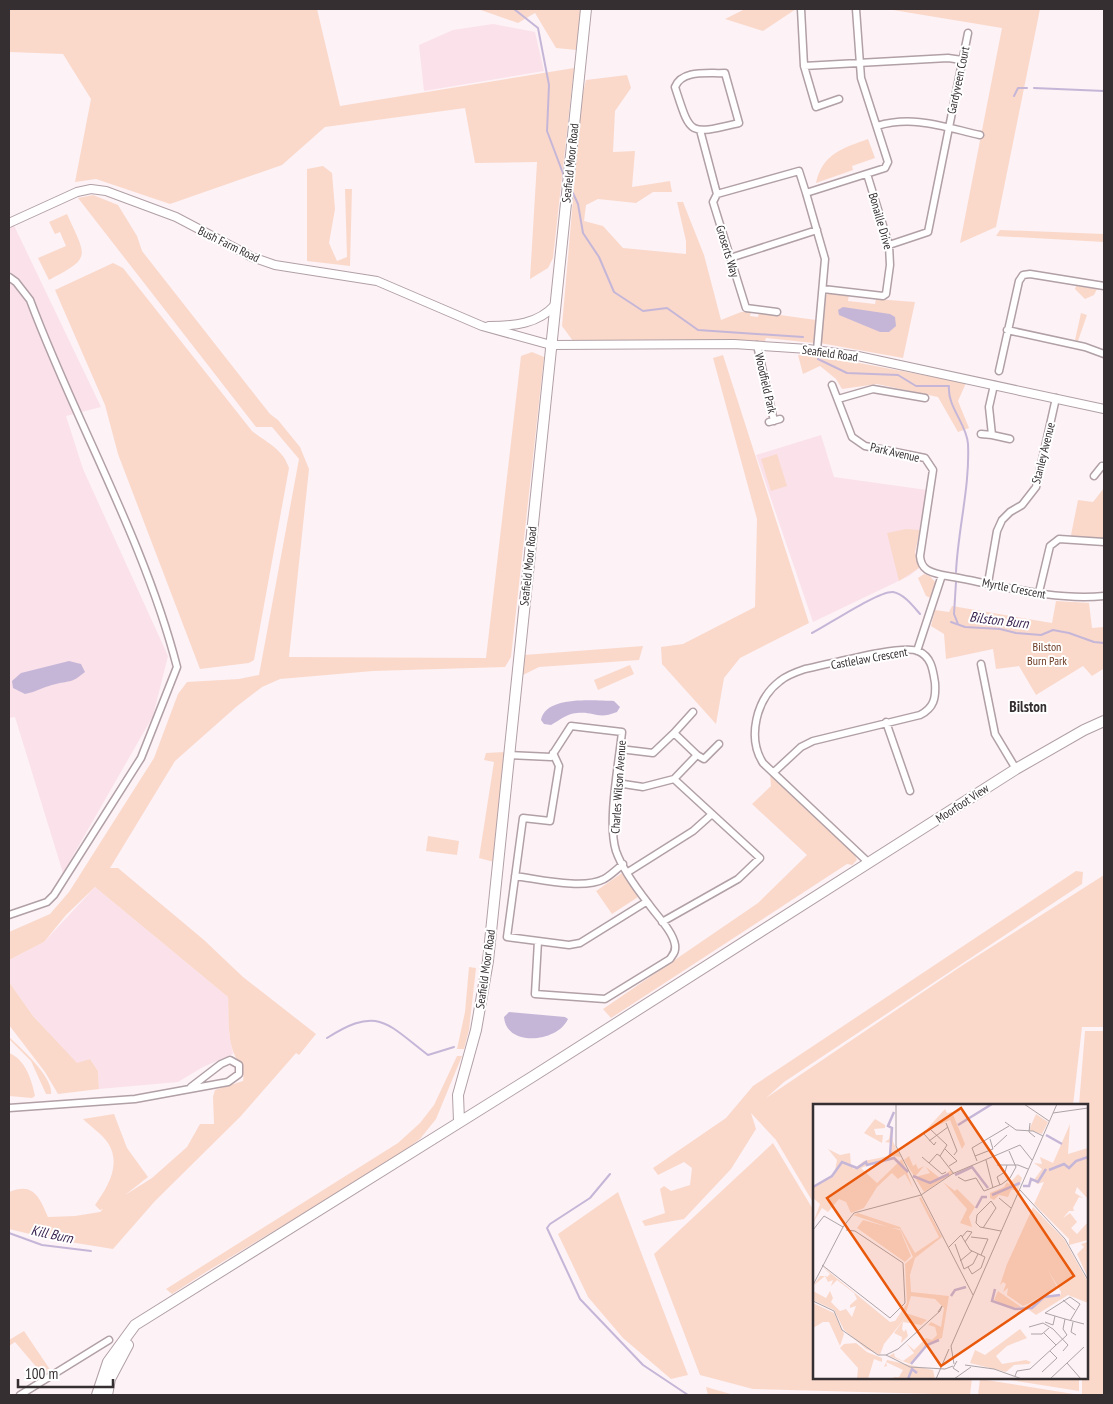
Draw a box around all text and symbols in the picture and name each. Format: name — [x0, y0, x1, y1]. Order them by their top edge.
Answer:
street label: Gardyveen Court — [944, 44, 973, 115]
street label: Seafield Moor Road — [558, 122, 582, 204]
street label: Bonaille Drive — [866, 191, 896, 251]
street label: Bush Farm Road — [196, 223, 262, 265]
street label: Groserts Way — [713, 223, 743, 279]
street label: Seafield Road — [801, 342, 859, 364]
street label: Woodfield Park — [752, 351, 780, 415]
street label: Stanley Avenue — [1028, 421, 1058, 485]
street label: Park Avenue — [869, 439, 921, 465]
street label: Seafield Moor Road — [516, 525, 540, 607]
street label: Myrtle Crescent — [981, 574, 1048, 602]
water label: Bilston Burn — [969, 607, 1030, 633]
park label: Bilston Burn Park — [1027, 639, 1067, 668]
street label: Castlelaw Crescent — [830, 644, 909, 672]
district label: Bilston — [1009, 697, 1047, 716]
street label: Charles Wilson Avenue — [607, 740, 629, 834]
street label: Moorfoot View — [933, 780, 992, 826]
street label: Seafield Moor Road — [472, 928, 498, 1010]
inset map — [813, 1104, 1088, 1379]
water label: Kill Burn — [30, 1221, 75, 1247]
scale bar — [18, 1356, 112, 1388]
text: 100 m — [25, 1364, 58, 1383]

